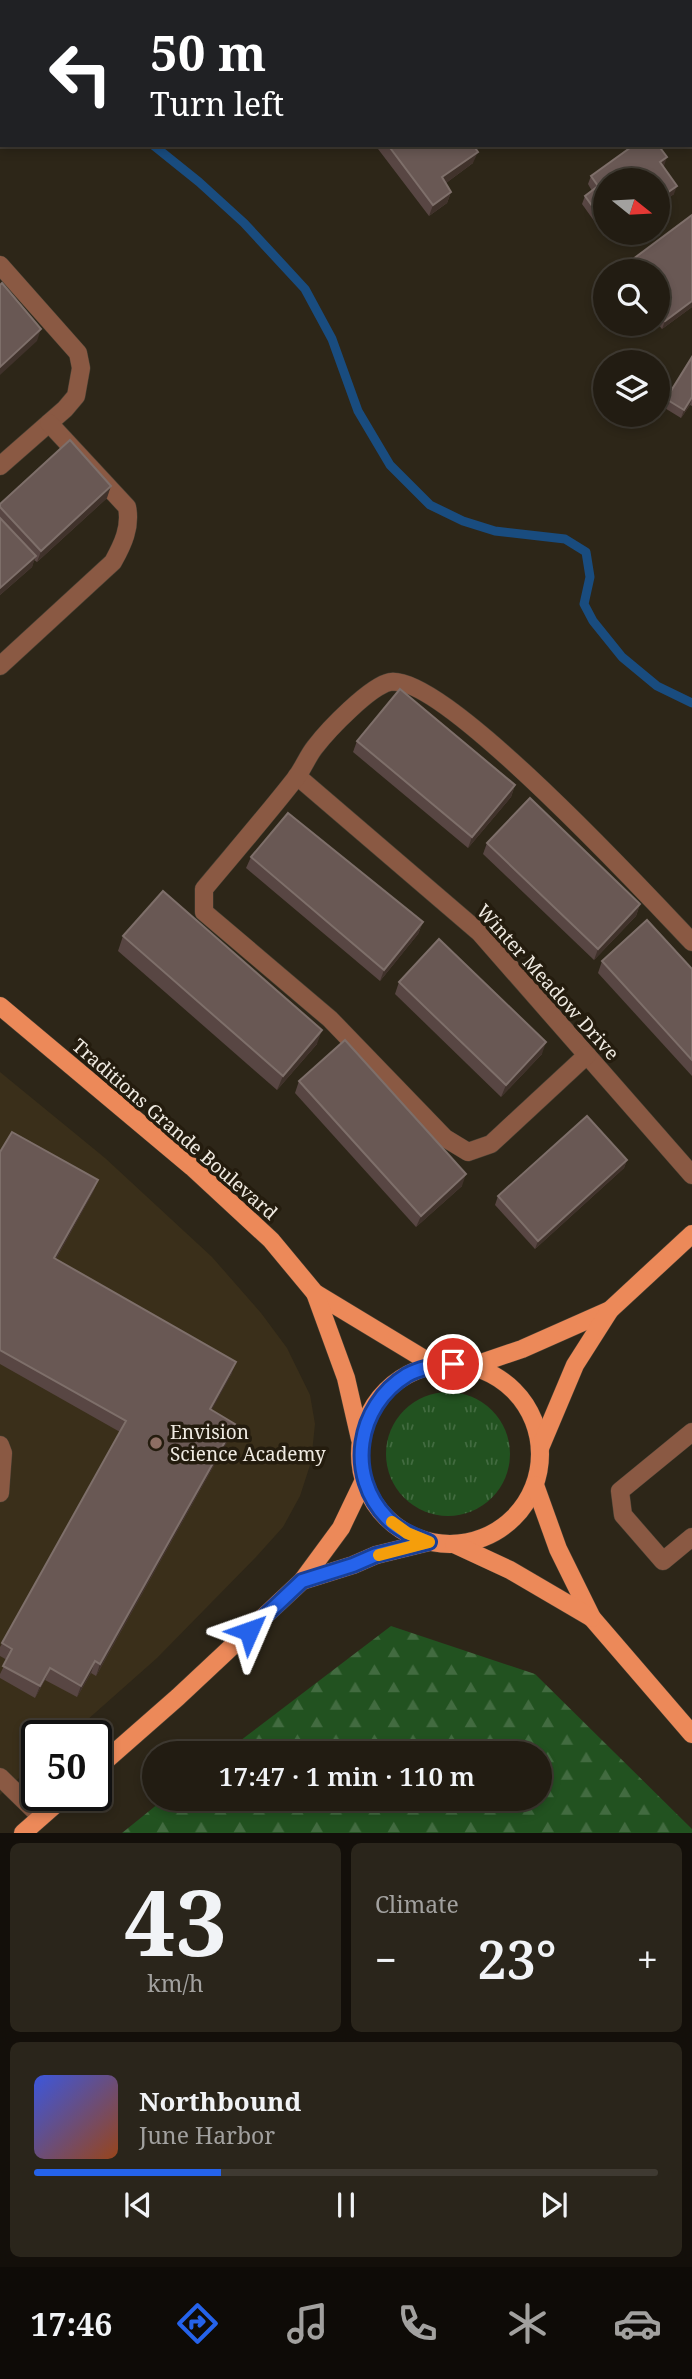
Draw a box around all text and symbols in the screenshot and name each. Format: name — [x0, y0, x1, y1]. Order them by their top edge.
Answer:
text: 50 m — [150, 19, 266, 85]
icon: left — [35, 28, 126, 119]
text: Turn left — [150, 82, 284, 125]
north arrow — [593, 168, 670, 245]
map controls — [593, 168, 670, 427]
button: search — [593, 259, 670, 336]
button: layers — [593, 350, 670, 427]
street label: Winter Meadow Drive — [471, 898, 625, 1066]
street label: Traditions Grande Boulevard — [67, 1033, 283, 1226]
pin — [423, 1334, 483, 1394]
icon: arrive — [434, 1345, 472, 1383]
place label: Envision Science Academy — [170, 1419, 326, 1467]
marker: Envision Science Academy — [148, 1435, 164, 1451]
position arrow — [212, 1594, 286, 1668]
speed limit sign: 50 — [21, 1720, 112, 1811]
text: 17:47 · 1 min · 110 m — [219, 1758, 475, 1794]
text: 43 — [124, 1859, 227, 1983]
text: Climate — [375, 1888, 459, 1920]
text: 23° — [477, 1923, 557, 1994]
text: − — [375, 1933, 397, 1985]
text: + — [637, 1933, 658, 1985]
text: km/h — [147, 1967, 204, 1999]
text: Northbound — [139, 2083, 301, 2119]
text: June Harbor — [139, 2119, 275, 2151]
icon: previous — [119, 2186, 157, 2224]
icon: pause — [327, 2186, 365, 2224]
icon: next — [535, 2186, 573, 2224]
icon: directions — [173, 2299, 222, 2348]
icon: music — [283, 2299, 332, 2348]
icon: phone — [393, 2299, 442, 2348]
icon: climate — [503, 2299, 552, 2348]
icon: car — [613, 2299, 662, 2348]
text: 17:46 — [30, 2302, 112, 2345]

